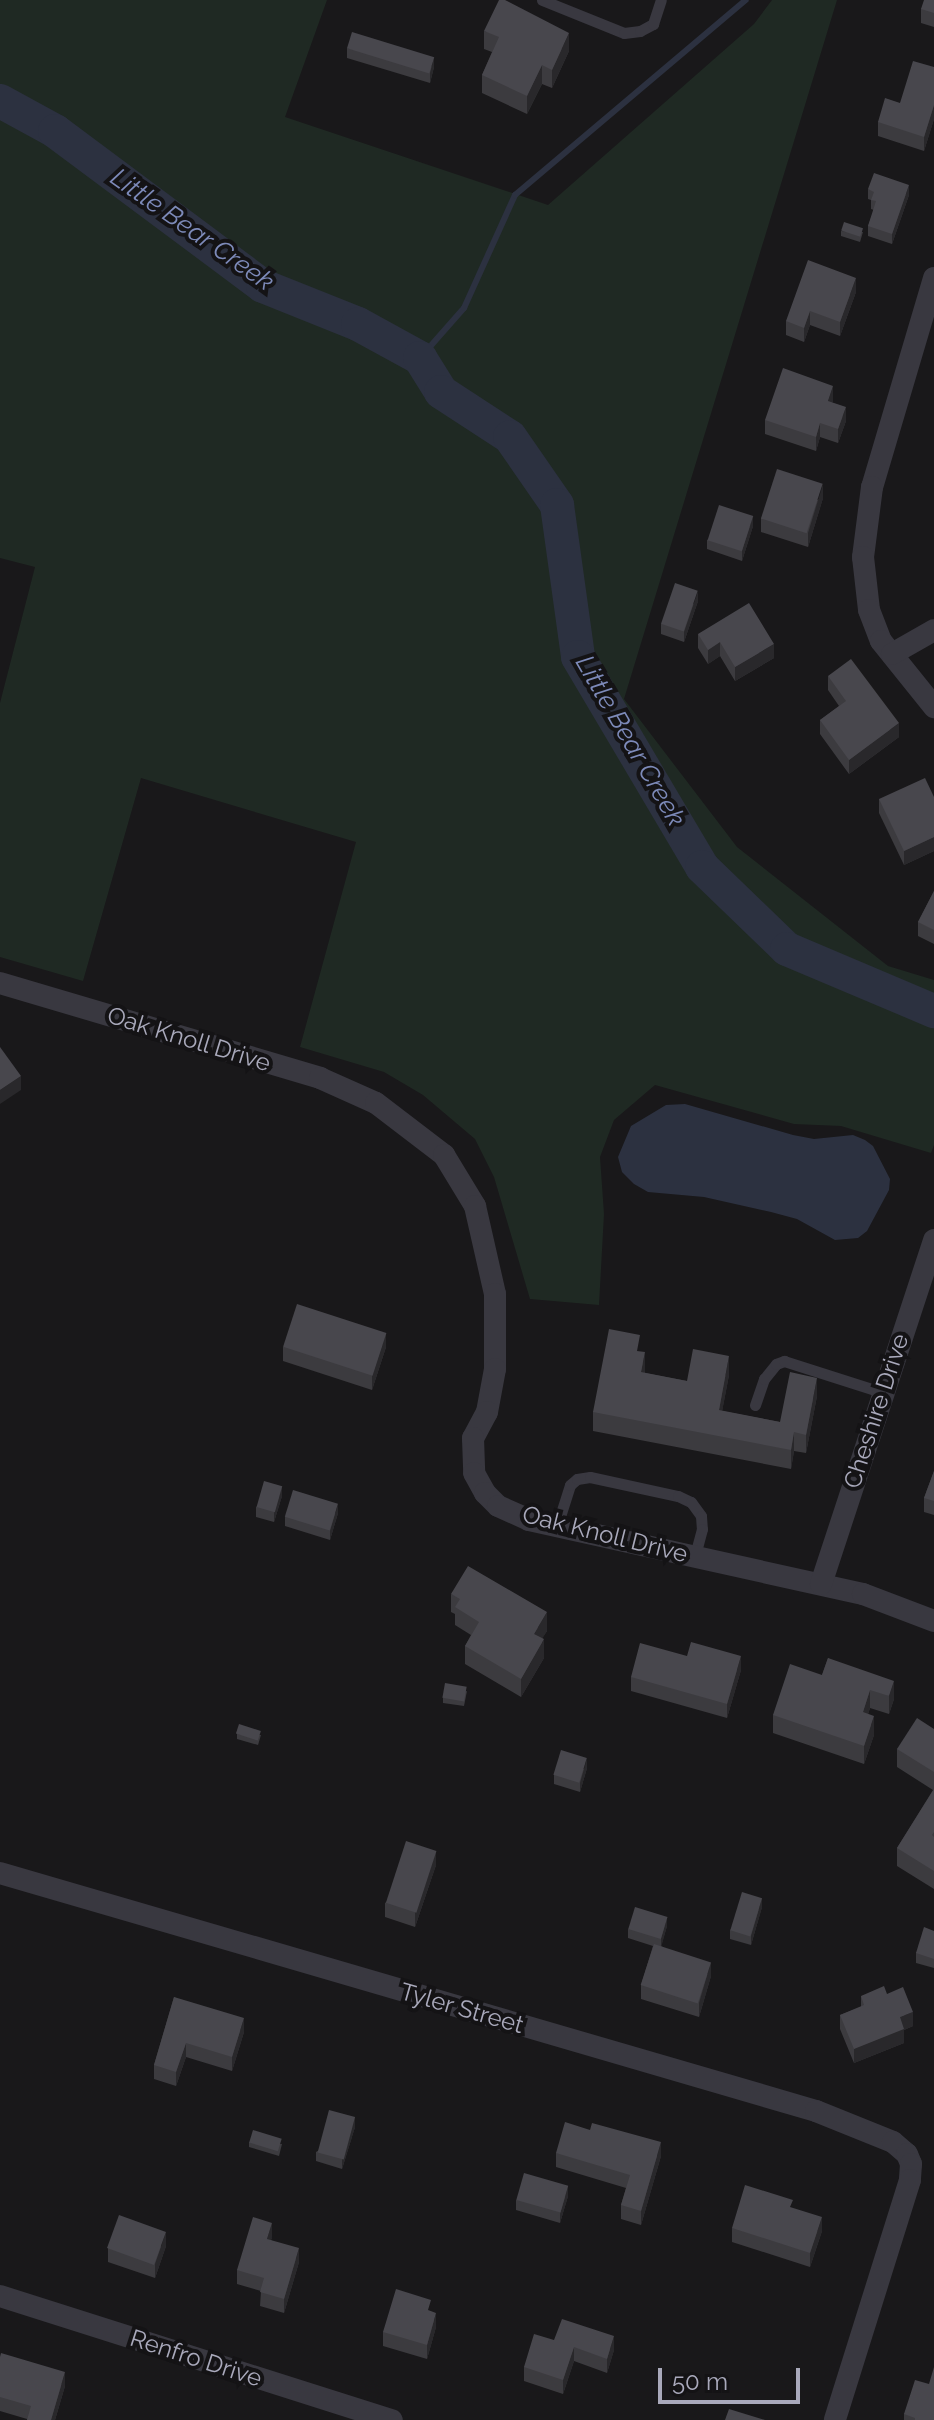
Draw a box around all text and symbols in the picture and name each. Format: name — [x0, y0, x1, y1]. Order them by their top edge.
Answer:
water label: Little Bear Creek — [104, 162, 280, 298]
water label: Little Bear Creek — [568, 650, 692, 832]
street label: Oak Knoll Drive — [104, 1000, 274, 1078]
street label: Cheshire Drive — [837, 1330, 915, 1492]
street label: Oak Knoll Drive — [519, 1499, 691, 1569]
street label: Tyler Street — [397, 1977, 527, 2039]
street label: Renfro Drive — [126, 2323, 266, 2393]
scale bar — [662, 2352, 804, 2402]
text: 50 m — [672, 2367, 728, 2396]

